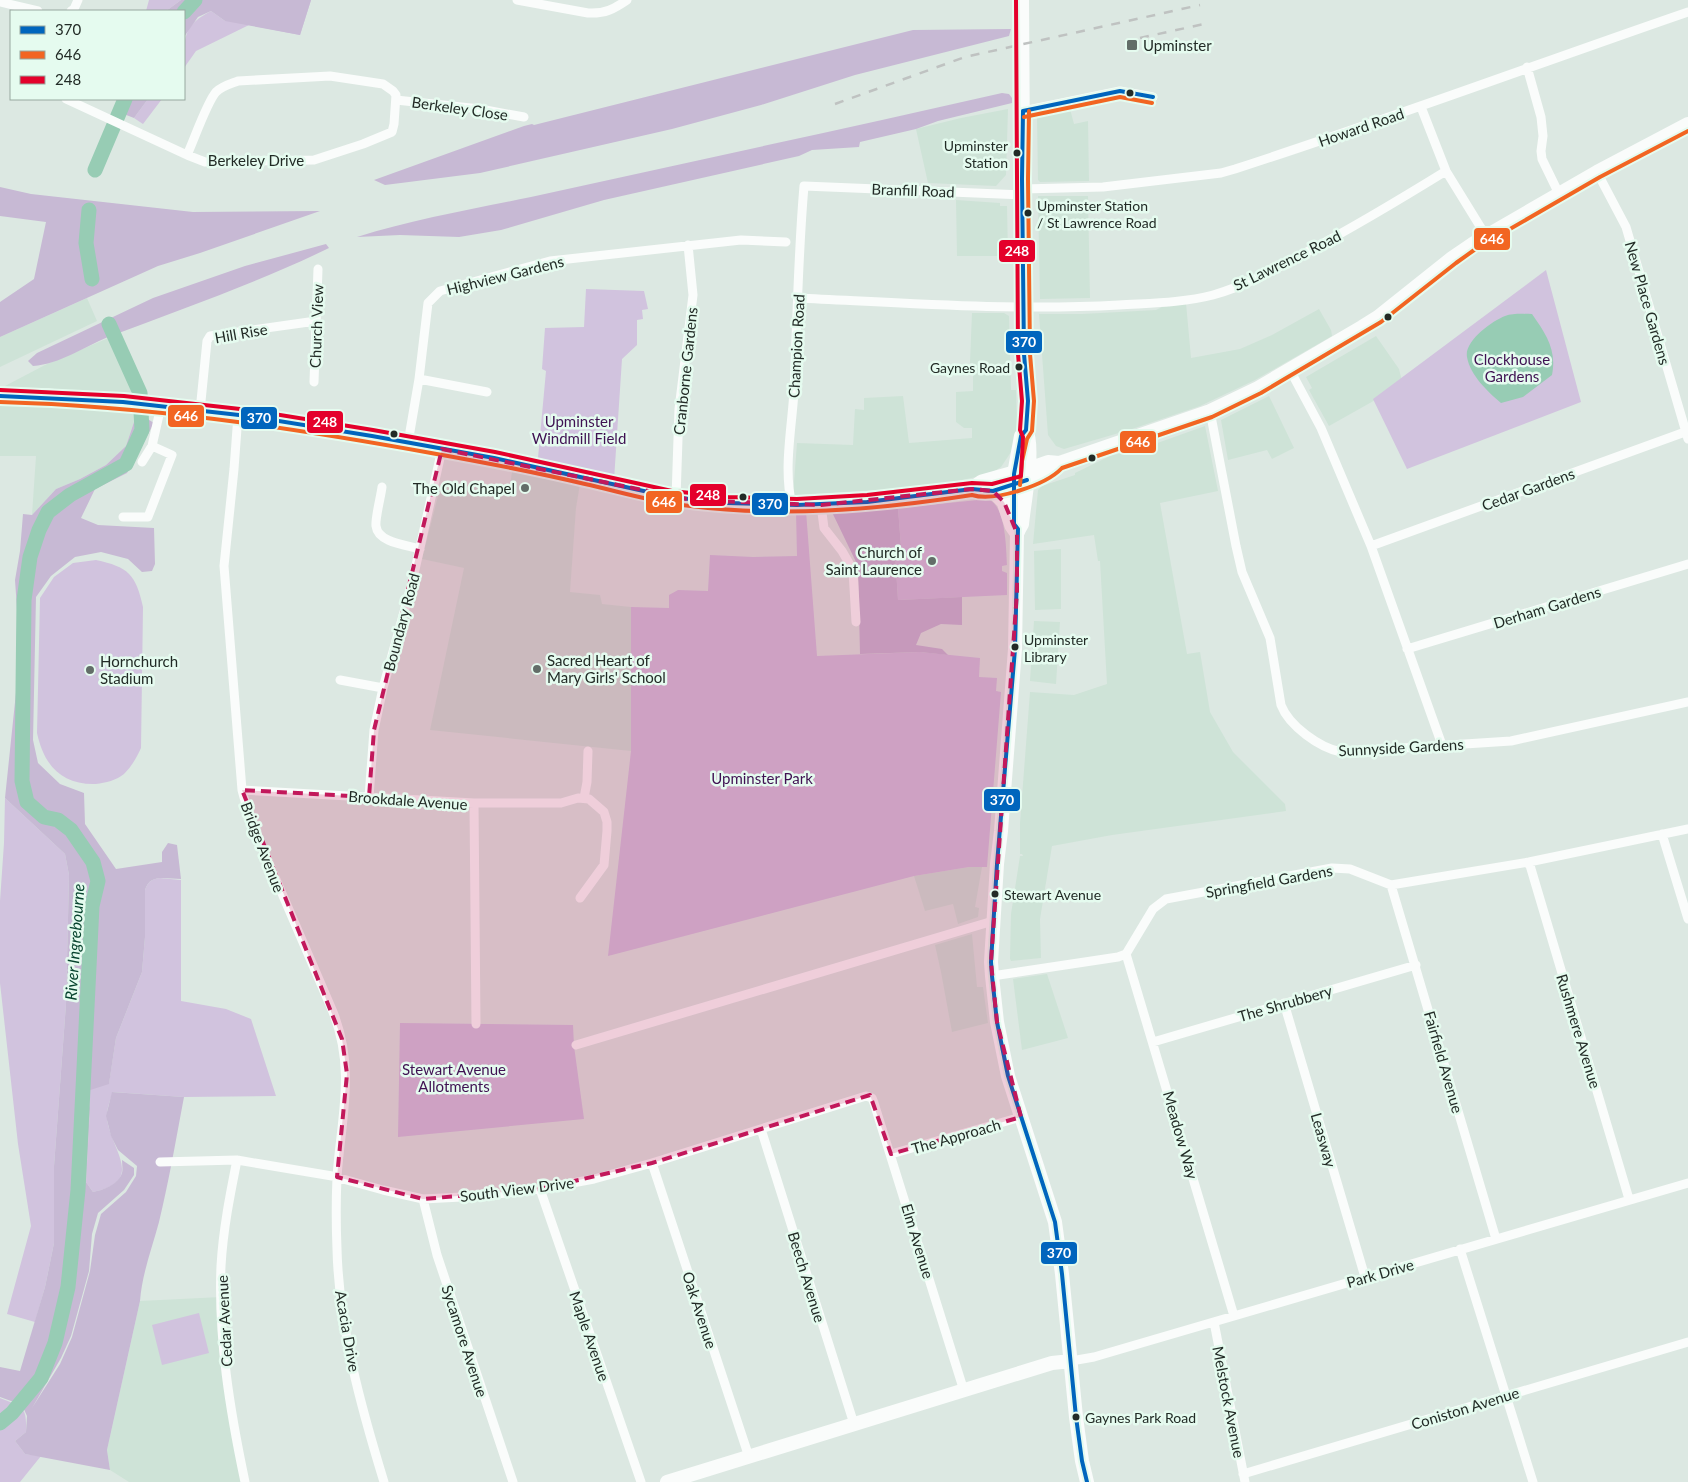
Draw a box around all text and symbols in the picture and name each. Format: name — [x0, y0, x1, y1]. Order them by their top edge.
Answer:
legend — [10, 10, 185, 100]
text: 370 — [55, 20, 81, 38]
place label: Upminster — [1143, 36, 1212, 54]
marker: Upminster — [1125, 38, 1139, 52]
text: 646 — [55, 45, 81, 63]
text: 248 — [55, 70, 81, 88]
unlabelled marker — [1125, 88, 1135, 98]
street label: Berkeley Close — [411, 92, 509, 124]
street label: Howard Road — [1316, 104, 1406, 150]
place label: Upminster Station — [944, 137, 1008, 171]
marker: Upminster Station — [1012, 148, 1022, 158]
street label: Berkeley Drive — [208, 151, 304, 169]
street label: Branfill Road — [871, 180, 955, 200]
place label: Upminster Station / St Lawrence Road — [1037, 197, 1157, 231]
marker: Upminster Station / St Lawrence Road — [1023, 208, 1033, 218]
street label: St Lawrence Road — [1230, 226, 1344, 294]
line badge: 646 — [1473, 227, 1511, 251]
text: 646 — [1480, 230, 1504, 247]
line badge: 248 — [998, 239, 1036, 263]
street label: New Place Gardens — [1622, 239, 1674, 367]
text: 248 — [1005, 242, 1029, 259]
street label: Highview Gardens — [445, 252, 565, 298]
street label: Church View — [306, 283, 326, 368]
street label: Champion Road — [784, 294, 808, 398]
street label: Cranborne Gardens — [669, 306, 701, 436]
unlabelled marker — [1383, 312, 1393, 322]
street label: Hill Rise — [213, 320, 269, 346]
line badge: 370 — [1005, 330, 1043, 354]
text: 370 — [1012, 333, 1036, 350]
park label: Clockhouse Gardens — [1474, 350, 1550, 385]
place label: Gaynes Road — [930, 359, 1010, 376]
marker: Gaynes Road — [1014, 362, 1024, 372]
line badge: 646 — [167, 404, 205, 428]
line badge: 370 — [240, 406, 278, 430]
text: 646 — [174, 407, 198, 424]
text: 370 — [247, 409, 271, 426]
line badge: 248 — [306, 410, 344, 434]
park label: Upminster Windmill Field — [532, 412, 626, 447]
text: 248 — [313, 413, 337, 430]
unlabelled marker — [389, 429, 399, 439]
line badge: 646 — [1119, 430, 1157, 454]
text: 646 — [1126, 433, 1150, 450]
unlabelled marker — [1087, 453, 1097, 463]
street label: Cedar Gardens — [1479, 464, 1577, 514]
place label: The Old Chapel — [413, 479, 515, 497]
marker: The Old Chapel — [519, 482, 531, 494]
line badge: 248 — [689, 483, 727, 507]
text: 248 — [696, 486, 720, 503]
line badge: 646 — [645, 490, 683, 514]
unlabelled marker — [738, 492, 748, 502]
line badge: 370 — [751, 492, 789, 516]
text: 646 — [652, 493, 676, 510]
text: 370 — [758, 495, 782, 512]
place label: Church of Saint Laurence — [826, 543, 923, 578]
marker: Church of Saint Laurence — [926, 555, 938, 567]
street label: Boundary Road — [379, 571, 423, 673]
street label: Derham Gardens — [1491, 582, 1603, 632]
place label: Upminster Library — [1024, 631, 1088, 665]
marker: Upminster Library — [1010, 642, 1020, 652]
place label: Sacred Heart of Mary Girls' School — [547, 651, 666, 686]
place label: Hornchurch Stadium — [100, 652, 178, 687]
marker: Sacred Heart of Mary Girls' School — [531, 663, 543, 675]
marker: Hornchurch Stadium — [84, 664, 96, 676]
street label: Sunnyside Gardens — [1338, 735, 1464, 759]
park label: Upminster Park — [711, 769, 813, 787]
street label: Brookdale Avenue — [348, 787, 468, 813]
line badge: 370 — [983, 788, 1021, 812]
text: 370 — [990, 791, 1014, 808]
street label: Bridge Avenue — [237, 799, 289, 895]
street label: Springfield Gardens — [1204, 861, 1334, 901]
water label: River Ingrebourne — [60, 883, 88, 1001]
place label: Stewart Avenue — [1004, 886, 1101, 903]
marker: Stewart Avenue — [990, 889, 1000, 899]
street label: Rushmere Avenue — [1553, 972, 1605, 1090]
street label: The Shrubbery — [1236, 981, 1334, 1025]
street label: Fairfield Avenue — [1421, 1009, 1467, 1115]
park label: Stewart Avenue Allotments — [402, 1060, 506, 1095]
street label: Meadow Way — [1160, 1089, 1202, 1181]
street label: Leasway — [1308, 1111, 1340, 1170]
street label: The Approach — [909, 1115, 1003, 1157]
street label: South View Drive — [459, 1173, 575, 1205]
street label: Elm Avenue — [898, 1201, 938, 1281]
street label: Beech Avenue — [785, 1229, 829, 1325]
line badge: 370 — [1040, 1241, 1078, 1265]
text: 370 — [1047, 1244, 1071, 1261]
street label: Park Drive — [1344, 1255, 1416, 1291]
street label: Oak Avenue — [679, 1269, 721, 1351]
street label: Cedar Avenue — [213, 1275, 235, 1367]
street label: Sycamore Avenue — [438, 1283, 492, 1399]
street label: Acacia Drive — [332, 1289, 364, 1373]
street label: Maple Avenue — [566, 1289, 614, 1383]
street label: Melstock Avenue — [1209, 1345, 1249, 1459]
street label: Coniston Avenue — [1409, 1383, 1521, 1433]
place label: Gaynes Park Road — [1085, 1409, 1196, 1426]
marker: Gaynes Park Road — [1071, 1412, 1081, 1422]

